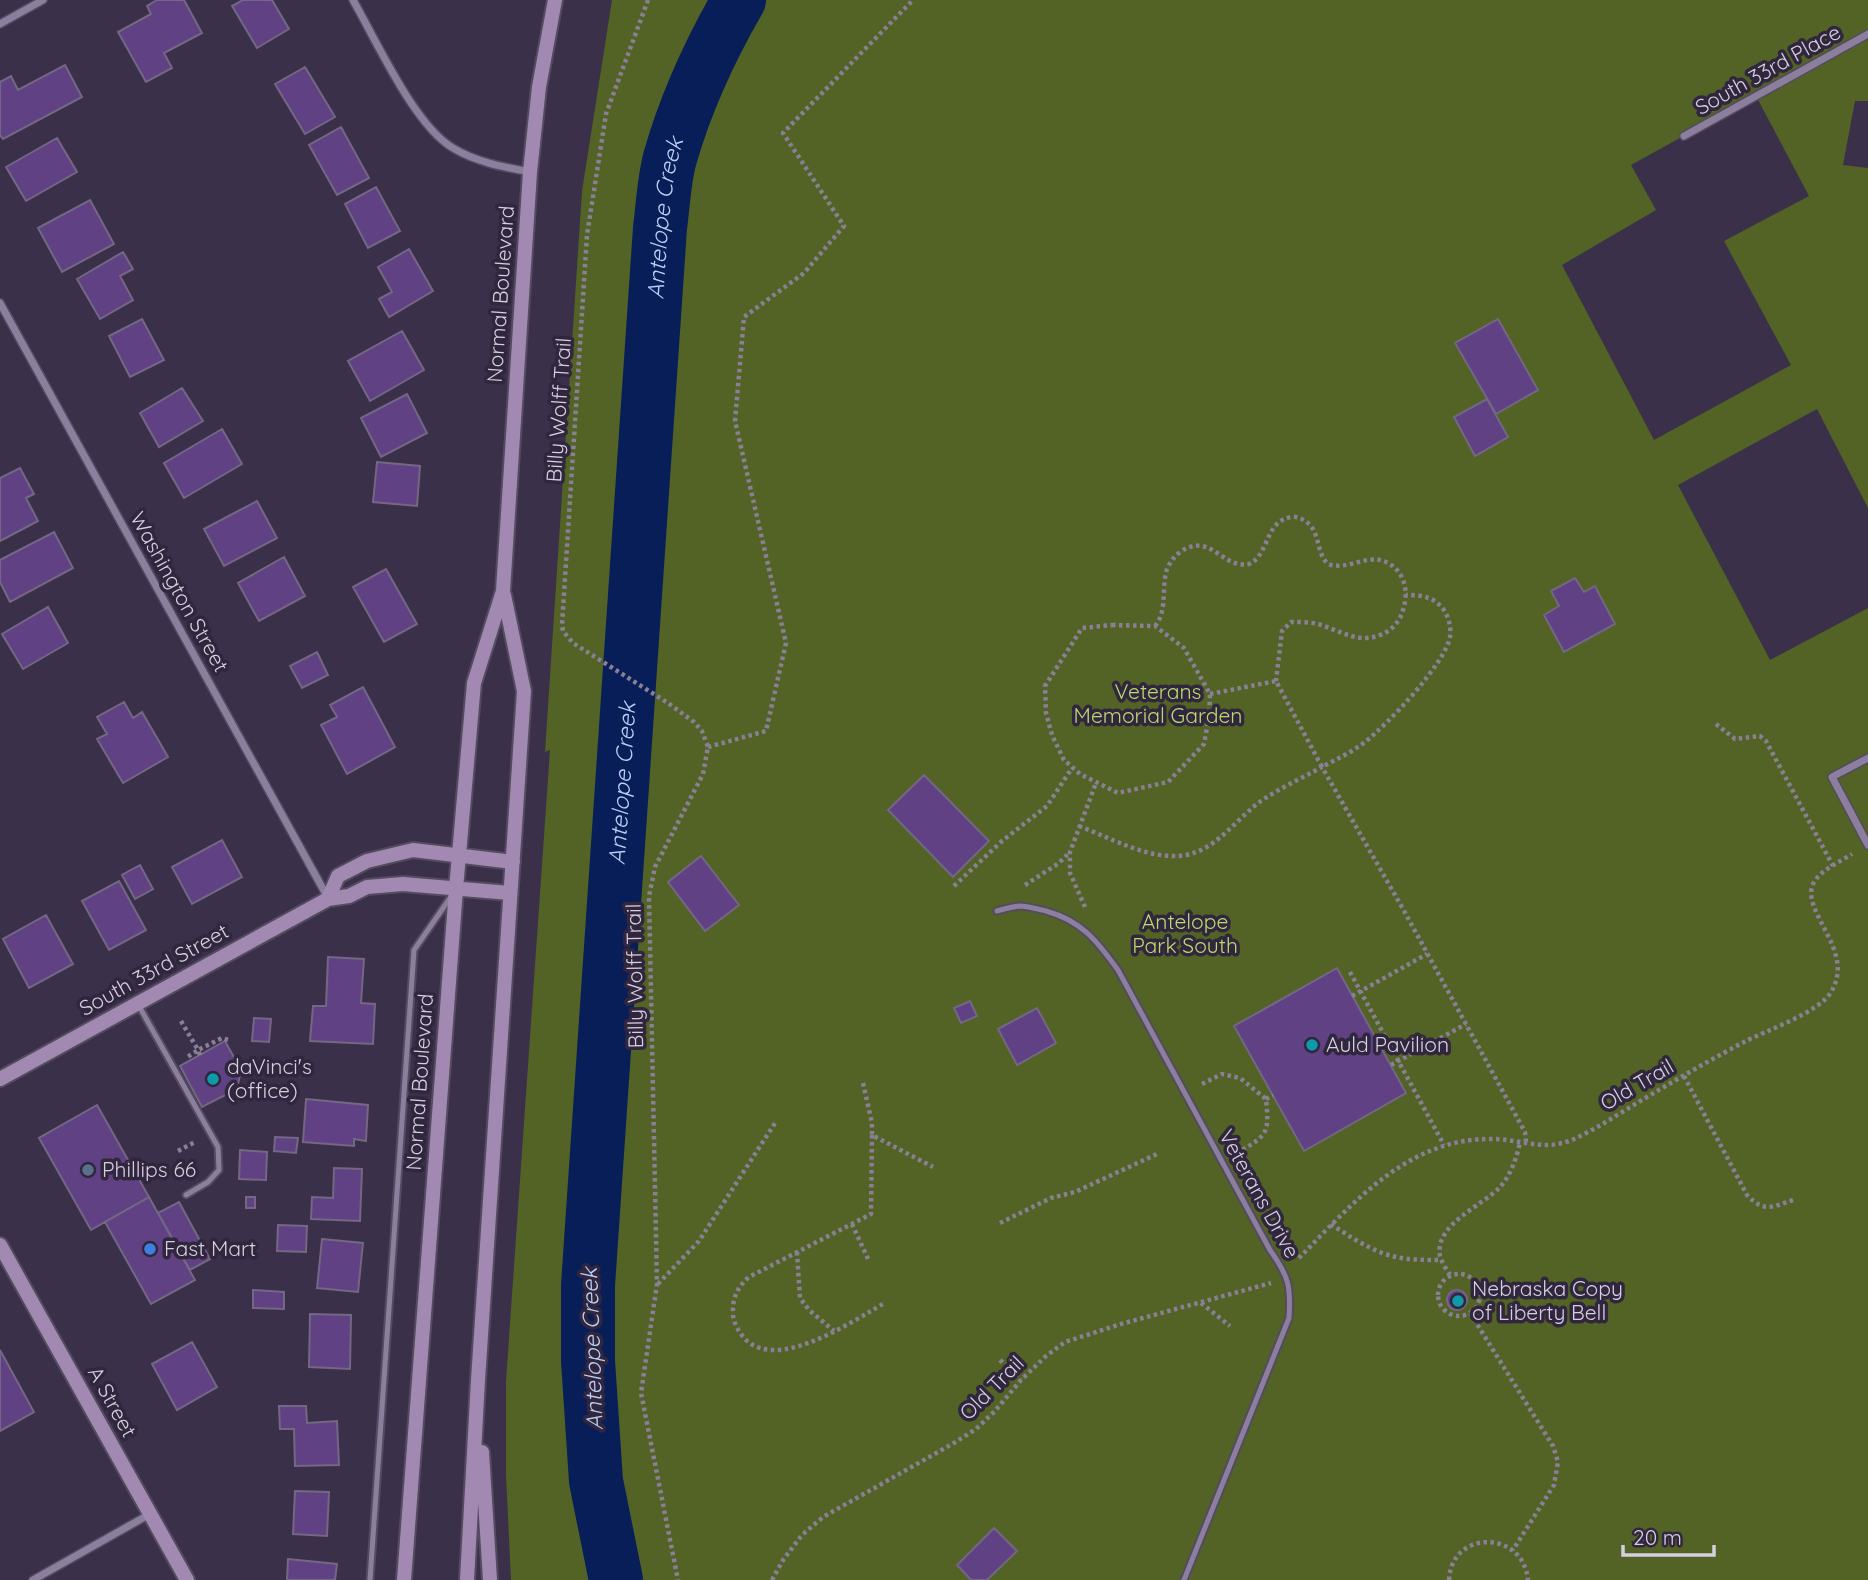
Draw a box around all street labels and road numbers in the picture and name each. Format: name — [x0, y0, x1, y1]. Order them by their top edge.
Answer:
street label: South 33rd Place — [1690, 18, 1845, 120]
street label: Normal Boulevard — [481, 205, 519, 383]
street label: Billy Wolff Trail — [540, 337, 576, 483]
street label: Washington Street — [125, 507, 235, 676]
street label: Billy Wolff Trail — [620, 903, 648, 1049]
street label: South 33rd Street — [74, 917, 233, 1021]
street label: Normal Boulevard — [400, 993, 438, 1171]
street label: Old Trail — [1595, 1053, 1678, 1116]
street label: Veterans Drive — [1214, 1125, 1306, 1262]
street label: Old Trail — [954, 1350, 1029, 1425]
street label: A Street — [83, 1362, 143, 1441]

